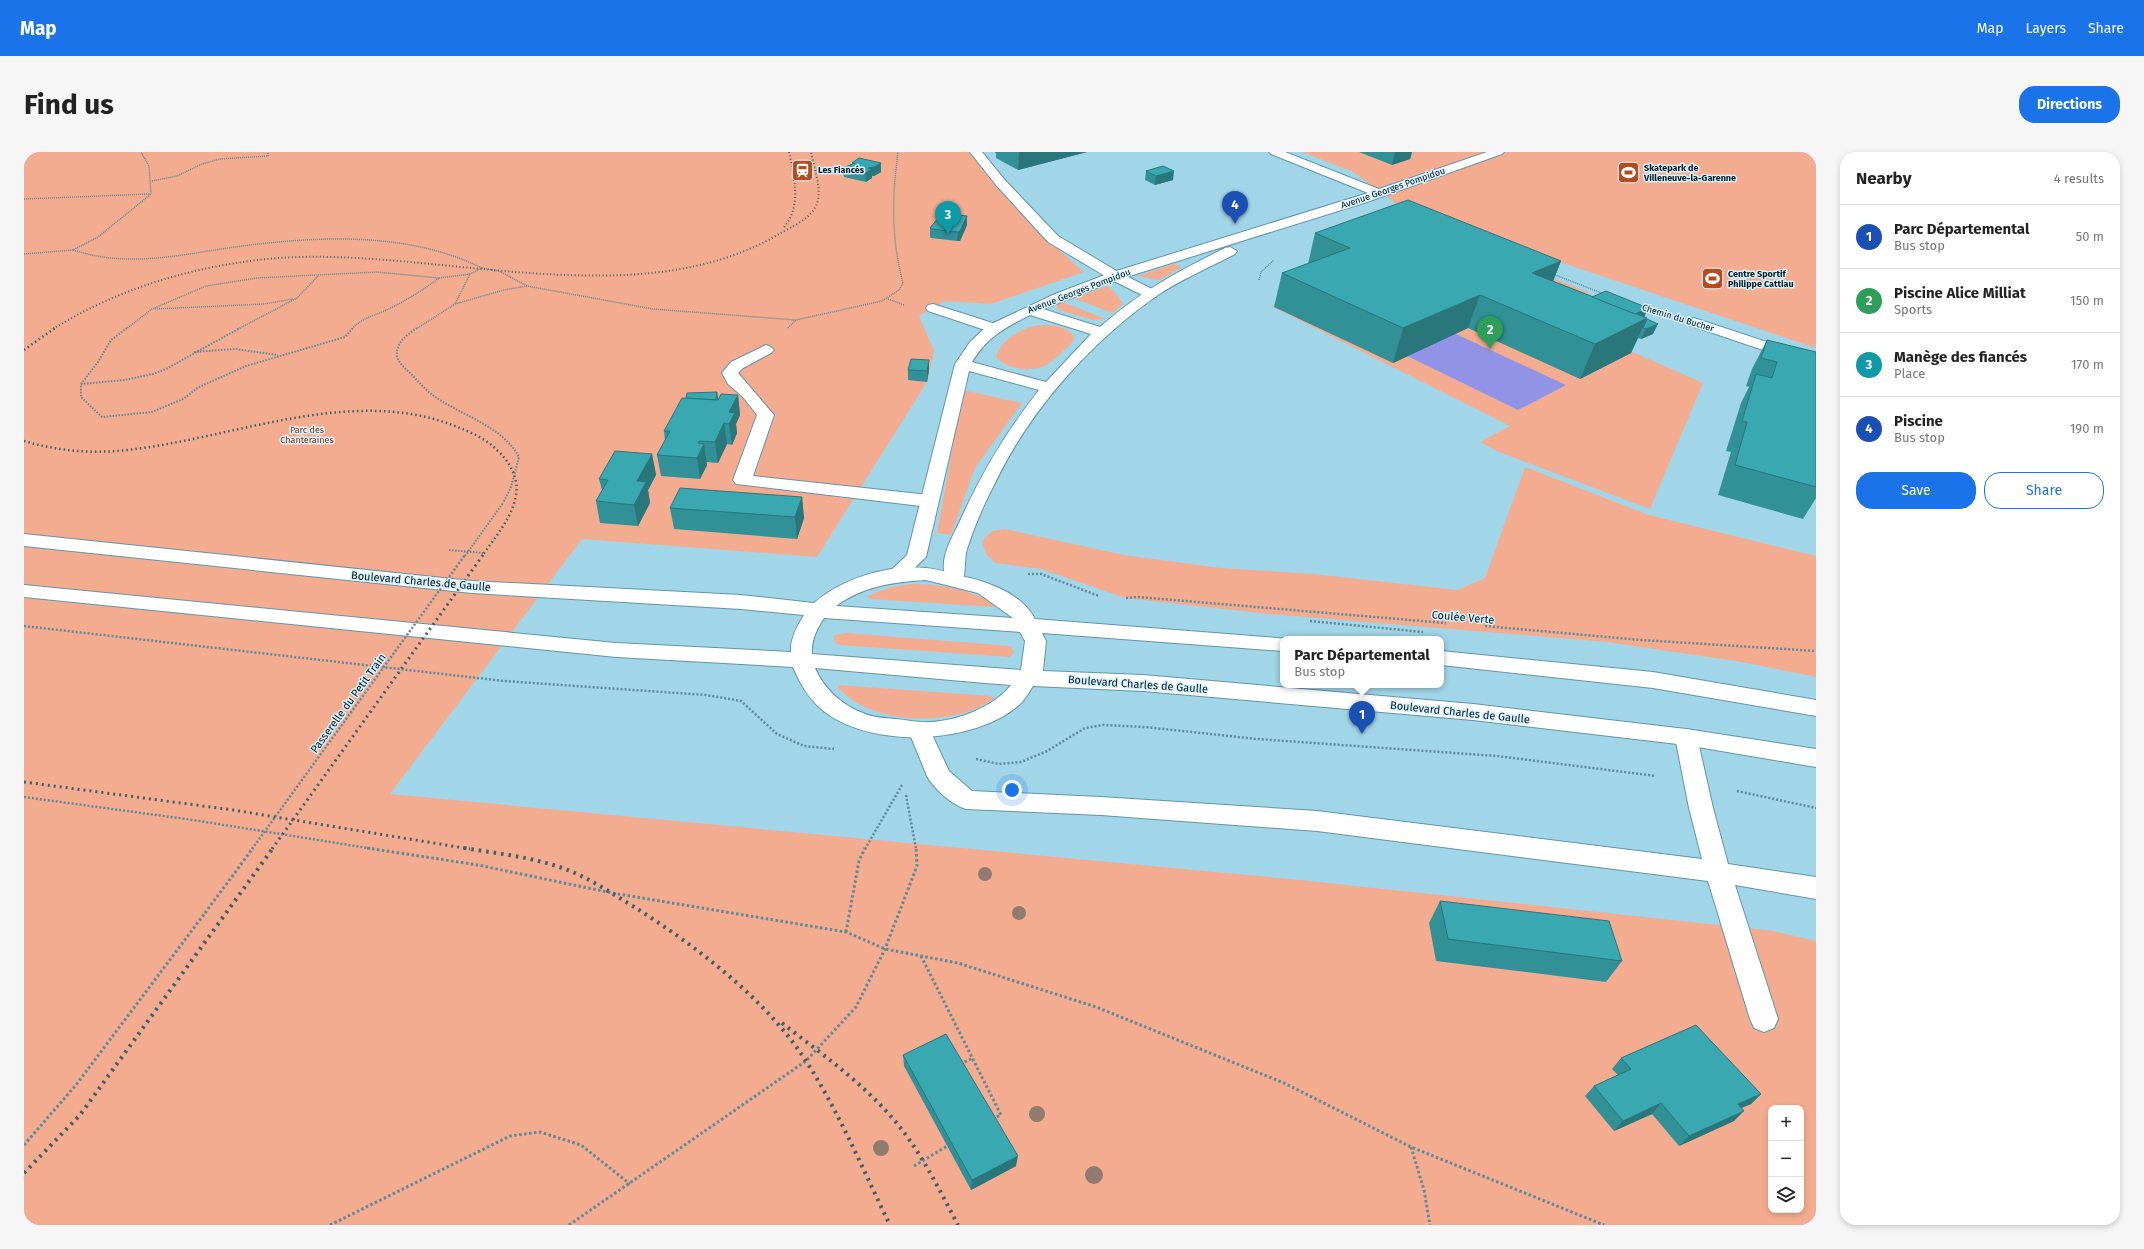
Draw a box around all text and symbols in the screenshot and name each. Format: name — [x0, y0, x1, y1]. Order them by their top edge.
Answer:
text: Map — [20, 17, 57, 40]
text: Map — [1977, 20, 2003, 37]
text: Layers — [2025, 20, 2066, 37]
text: Share — [2088, 20, 2124, 37]
button: Directions — [2019, 86, 2120, 123]
text: Find us — [24, 88, 114, 121]
station icon: Les Fiancés — [789, 157, 815, 183]
sports icon: Skatepark de Villeneuve-la-Garenne — [1616, 160, 1642, 186]
place label: Skatepark de Villeneuve-la-Garenne — [1643, 163, 1736, 183]
place label: Les Fiancés — [818, 165, 865, 175]
street label: Avenue Georges Pompidou — [1340, 166, 1446, 210]
text: Nearby — [1856, 168, 1911, 189]
text: 4 results — [2054, 171, 2104, 186]
pin: 4 — [1222, 191, 1248, 224]
pin: 3 — [935, 201, 961, 234]
text: Parc Départemental — [1894, 220, 2029, 238]
text: 1 — [1866, 229, 1872, 244]
text: 50 m — [2076, 229, 2104, 244]
text: Bus stop — [1894, 238, 1945, 253]
sports icon: Centre Sportif Philippe Cattiau — [1700, 266, 1726, 292]
street label: Avenue Georges Pompidou — [1026, 267, 1132, 315]
place label: Centre Sportif Philippe Cattiau — [1728, 269, 1794, 289]
text: Piscine Alice Milliat — [1894, 284, 2026, 302]
text: 2 — [1866, 293, 1872, 308]
text: 150 m — [2070, 293, 2104, 308]
street label: Chemin du Bucher — [1641, 302, 1716, 334]
text: Sports — [1894, 302, 1932, 317]
pin: 2 — [1477, 316, 1503, 349]
text: Manège des fiancés — [1894, 348, 2027, 366]
text: 3 — [1866, 357, 1872, 372]
text: 170 m — [2071, 357, 2104, 372]
text: Place — [1894, 366, 1925, 381]
text: Piscine — [1894, 412, 1943, 430]
text: 4 — [1865, 421, 1873, 436]
text: 190 m — [2070, 421, 2104, 436]
park label: Parc des Chanteraines — [280, 425, 334, 445]
text: Bus stop — [1894, 430, 1945, 445]
button: Save — [1856, 472, 1976, 509]
button: Share — [1984, 472, 2104, 509]
street label: Boulevard Charles de Gaulle — [350, 569, 491, 594]
street label: Coulée Verte — [1431, 608, 1495, 627]
popup — [1280, 636, 1444, 688]
text: Parc Départemental — [1294, 646, 1430, 664]
street label: Passerelle du Petit Train — [308, 651, 389, 756]
text: Bus stop — [1294, 664, 1345, 679]
street label: Boulevard Charles de Gaulle — [1067, 673, 1208, 696]
street label: Boulevard Charles de Gaulle — [1389, 699, 1530, 726]
pin: 1 — [1349, 701, 1375, 734]
your location — [1002, 780, 1022, 800]
map controls — [1768, 1105, 1804, 1213]
button: + — [1768, 1105, 1804, 1141]
button: − — [1768, 1141, 1804, 1177]
button: layers — [1768, 1177, 1804, 1213]

